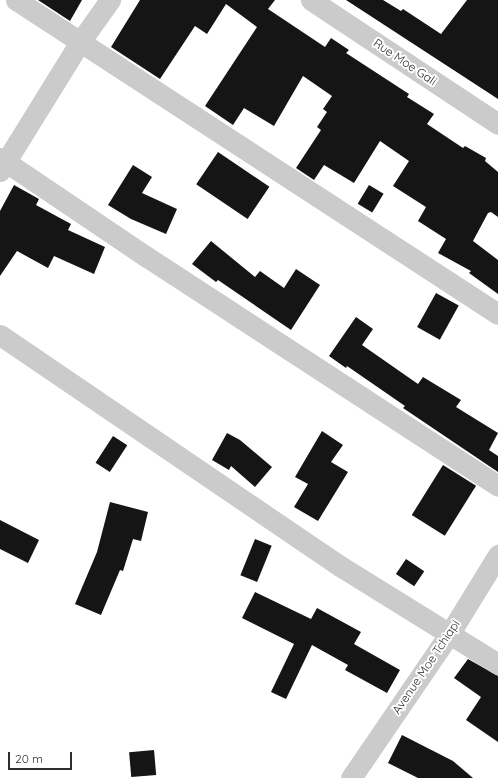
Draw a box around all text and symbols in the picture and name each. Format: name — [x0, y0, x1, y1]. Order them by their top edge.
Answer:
street label: Rue Moe Gali — [371, 36, 439, 88]
street label: Avenue Moe Tchiapi — [389, 617, 463, 717]
scale bar — [10, 744, 74, 770]
text: 20 m — [15, 751, 43, 766]

